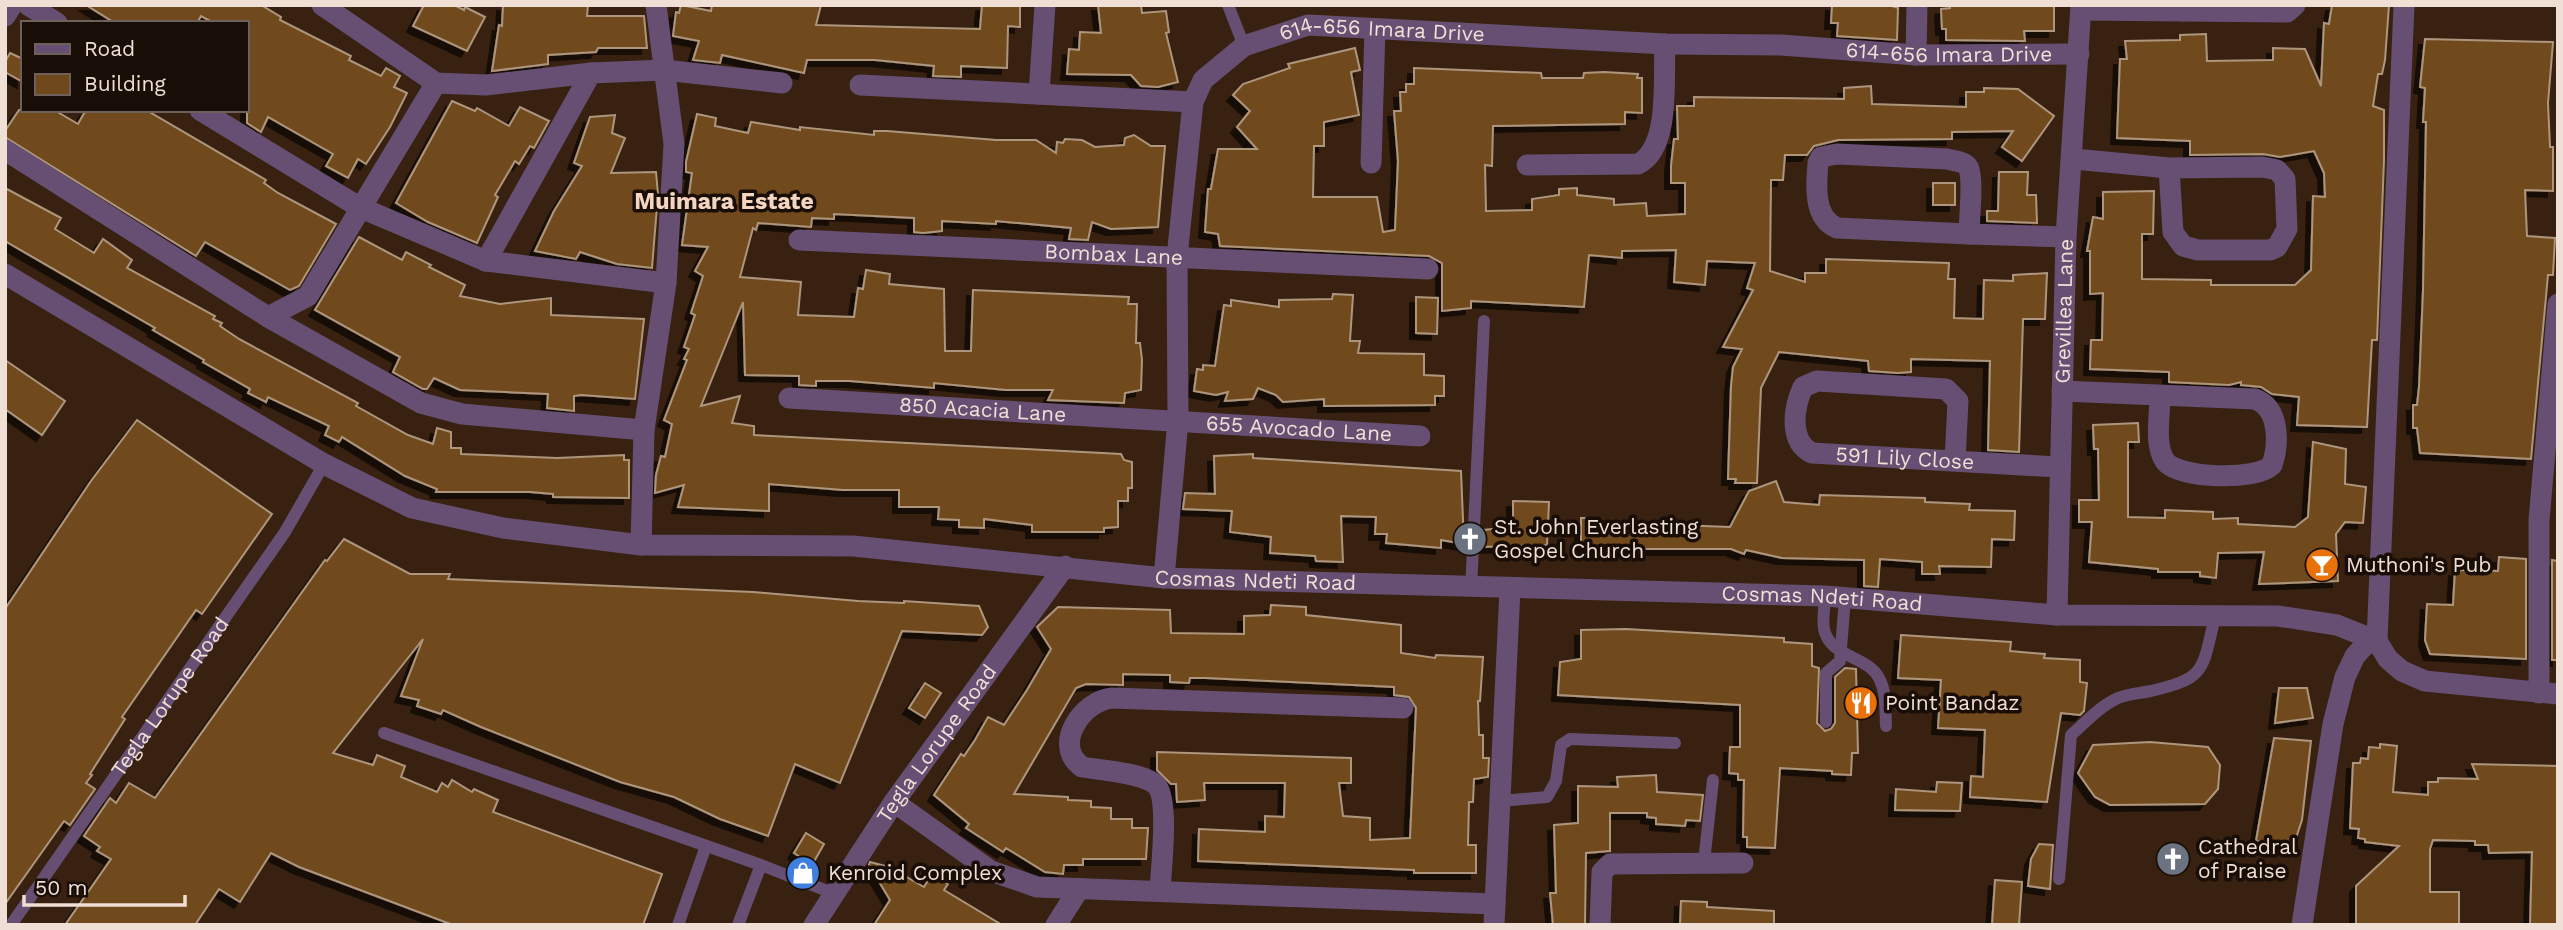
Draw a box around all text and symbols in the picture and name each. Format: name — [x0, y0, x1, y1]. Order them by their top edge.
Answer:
street label: 614-656 Imara Drive — [1276, 11, 1486, 46]
legend — [21, 21, 248, 112]
text: Road — [84, 36, 135, 61]
street label: 614-656 Imara Drive — [1845, 37, 2052, 67]
text: Building — [84, 71, 166, 96]
district label: Muimara Estate — [634, 188, 814, 215]
street label: Bombax Lane — [1044, 238, 1184, 270]
street label: Grevillea Lane — [2050, 238, 2078, 384]
street label: 850 Acacia Lane — [898, 392, 1067, 427]
street label: 655 Avocado Lane — [1205, 410, 1393, 446]
street label: 591 Lily Close — [1835, 441, 1975, 474]
place label: St. John Everlasting Gospel Church — [1494, 514, 1699, 563]
church icon: St. John Everlasting Gospel Church — [1451, 520, 1489, 558]
bar icon: Muthoni's Pub — [2303, 546, 2341, 584]
place label: Muthoni's Pub — [2346, 552, 2492, 577]
street label: Cosmas Ndeti Road — [1154, 564, 1356, 595]
street label: Cosmas Ndeti Road — [1721, 580, 1924, 616]
street label: Tegla Lorupe Road — [105, 612, 234, 781]
street label: Tegla Lorupe Road — [871, 659, 1002, 827]
restaurant icon: Point Bandaz — [1842, 684, 1880, 722]
place label: Point Bandaz — [1885, 690, 2019, 715]
place label: Cathedral of Praise — [2198, 834, 2298, 883]
church icon: Cathedral of Praise — [2154, 840, 2192, 878]
shop icon: Kenroid Complex — [784, 854, 822, 892]
place label: Kenroid Complex — [828, 860, 1002, 885]
scale bar — [24, 864, 186, 908]
text: 50 m — [35, 875, 87, 900]

